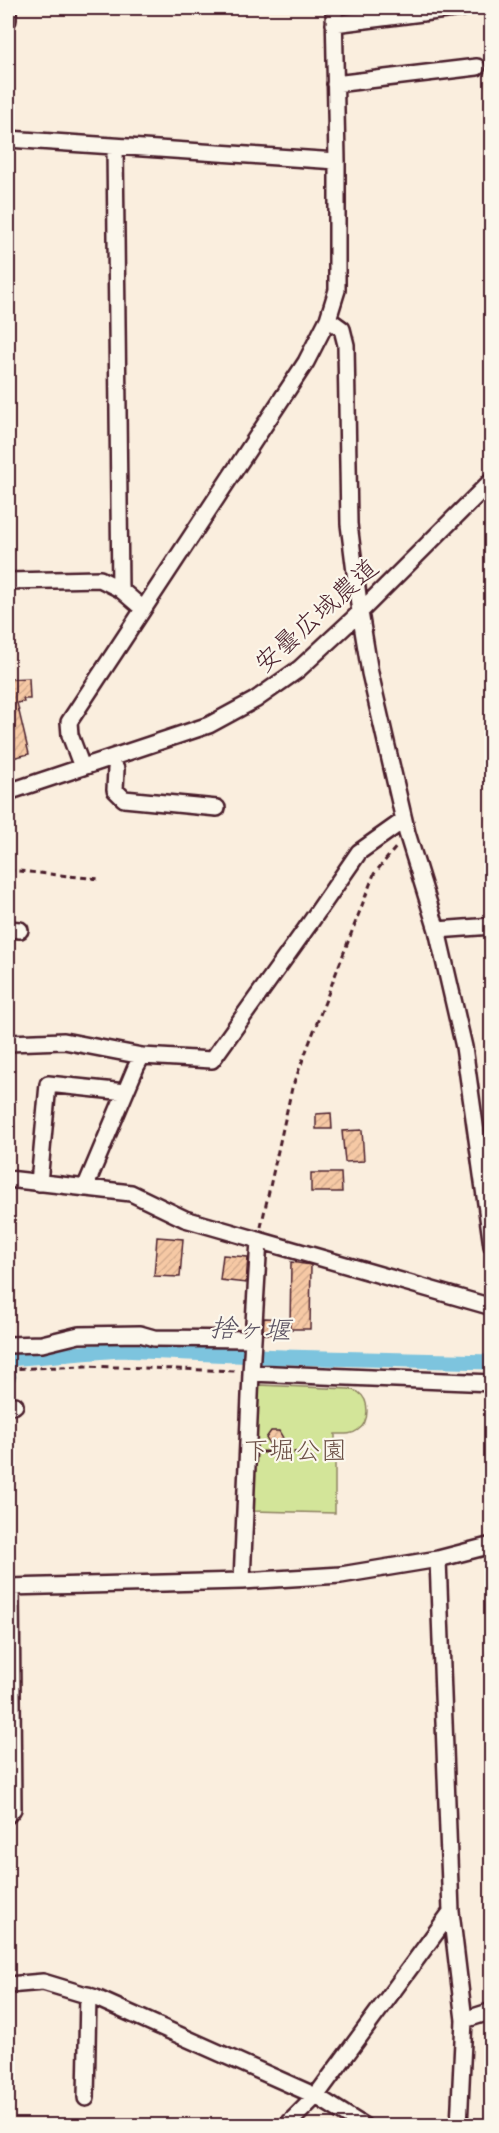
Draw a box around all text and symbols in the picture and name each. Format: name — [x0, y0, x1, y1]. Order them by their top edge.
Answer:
street label: 安曇広域農道 — [247, 551, 385, 680]
water label: 捨ヶ堰 — [209, 1311, 294, 1348]
park label: 下堀公園 — [243, 1434, 347, 1467]

